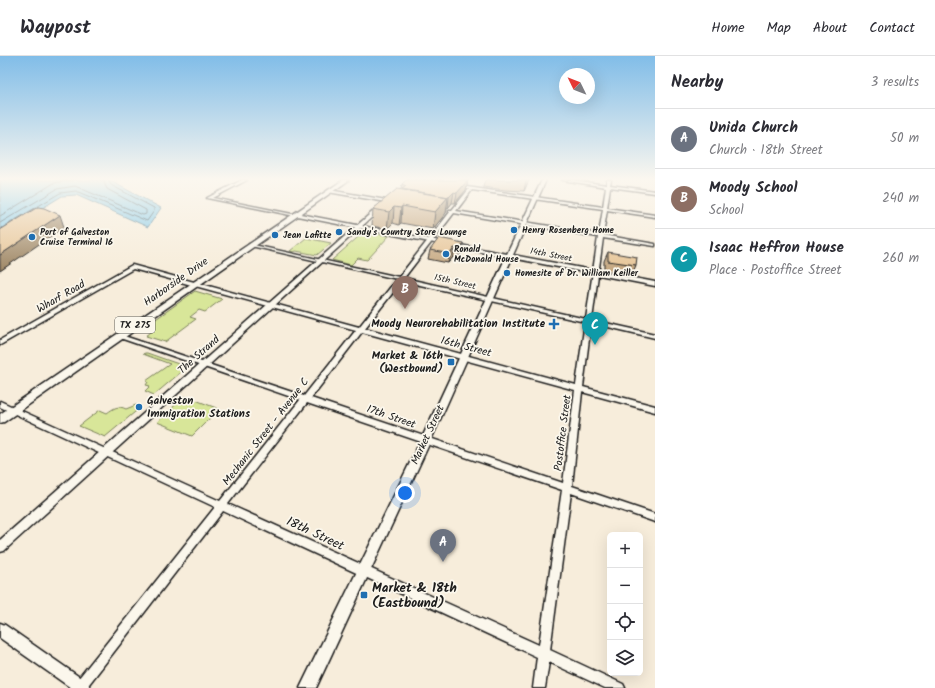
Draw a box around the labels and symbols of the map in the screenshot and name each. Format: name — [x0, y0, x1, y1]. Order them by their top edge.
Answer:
north arrow — [559, 68, 595, 104]
place label: Henry Rosenberg Home — [522, 223, 615, 238]
place label: Port of Galveston Cruise Terminal 16 — [40, 225, 113, 250]
place label: Sandy's Country Store Lounge — [347, 225, 467, 240]
marker: Henry Rosenberg Home — [509, 225, 519, 235]
marker: Sandy's Country Store Lounge — [334, 227, 344, 237]
place label: Jean Lafitte — [283, 228, 332, 243]
marker: Jean Lafitte — [270, 230, 280, 240]
marker: Port of Galveston Cruise Terminal 16 — [27, 232, 37, 242]
place label: Ronald McDonald House — [454, 242, 519, 267]
street label: 14th Street — [529, 244, 574, 267]
marker: Ronald McDonald House — [441, 249, 451, 259]
street label: Harborside Drive — [140, 253, 212, 311]
place label: Homesite of Dr. William Keiller — [515, 266, 639, 281]
marker: Homesite of Dr. William Keiller — [502, 268, 512, 278]
street label: 15th Street — [433, 270, 478, 294]
street label: Wharf Road — [33, 275, 89, 318]
pin: B — [392, 276, 418, 309]
pin: C — [582, 312, 608, 345]
place label: Moody Neurorehabilitation Institute — [371, 315, 546, 333]
road number: TX 275 — [115, 317, 155, 333]
marker: Moody Neurorehabilitation Institute — [548, 318, 560, 330]
street label: The Strand — [174, 331, 224, 379]
street label: 16th Street — [439, 332, 494, 363]
place label: Market & 16th (Westbound) — [372, 347, 443, 378]
marker: Market & 16th (Westbound) — [446, 357, 456, 367]
street label: Mechanic Street - Avenue C — [218, 374, 314, 490]
place label: Galveston Immigration Stations — [147, 392, 251, 423]
street label: Postoffice Street — [549, 393, 577, 472]
street label: 17th Street — [364, 400, 419, 434]
street label: Market Street — [406, 401, 450, 468]
marker: Galveston Immigration Stations — [134, 402, 144, 412]
your location — [395, 483, 415, 503]
street label: 18th Street — [282, 511, 348, 557]
pin: A — [430, 529, 456, 562]
place label: Market & 18th (Eastbound) — [372, 578, 457, 614]
marker: Market & 18th (Eastbound) — [359, 590, 369, 600]

